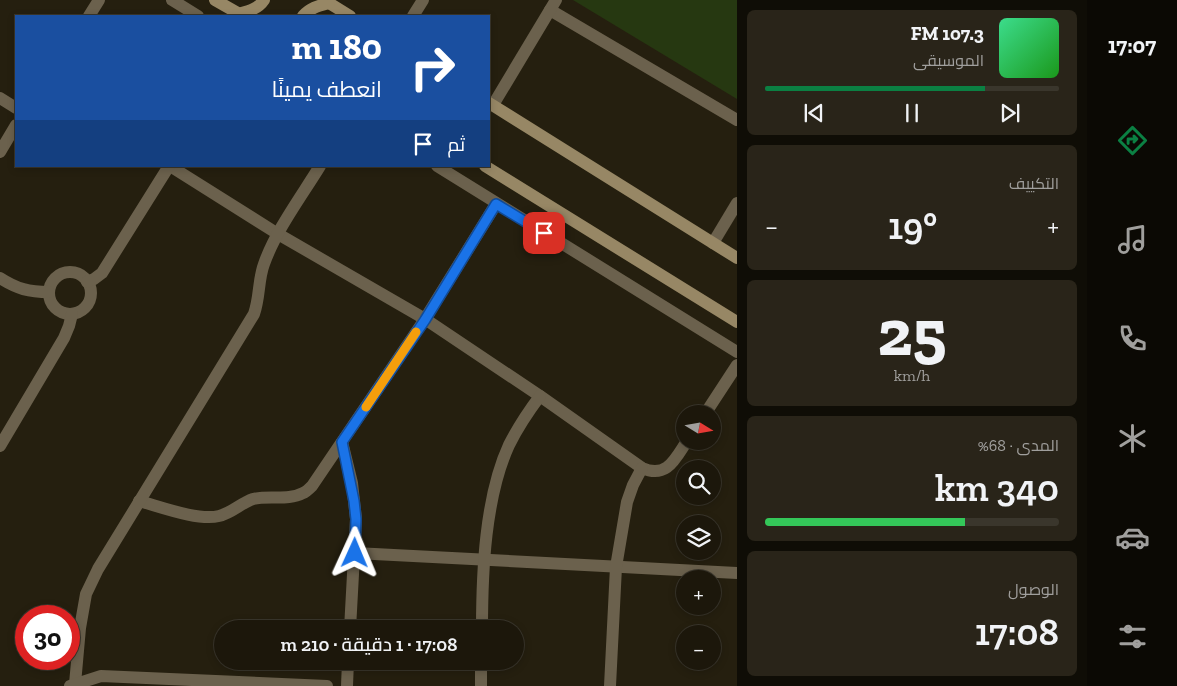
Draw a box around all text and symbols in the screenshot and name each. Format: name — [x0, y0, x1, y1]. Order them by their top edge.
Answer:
text: 107.3 FM — [911, 22, 984, 45]
text: 180 m — [292, 26, 382, 68]
text: 17:07 — [1108, 32, 1156, 59]
icon: right — [400, 35, 465, 100]
text: الموسيقى — [913, 51, 984, 70]
text: انعطف يمينًا — [271, 76, 382, 103]
icon: previous — [800, 99, 828, 127]
icon: pause — [898, 99, 926, 127]
icon: next — [996, 99, 1024, 127]
icon: directions — [1115, 123, 1150, 158]
icon: arrive — [409, 130, 437, 158]
text: ثم — [447, 133, 465, 156]
text: التكييف — [1009, 174, 1059, 193]
text: 19° — [888, 203, 937, 249]
text: − — [765, 210, 778, 243]
text: + — [1047, 210, 1059, 243]
pin — [523, 212, 565, 254]
icon: arrive — [530, 219, 558, 247]
icon: music — [1115, 222, 1150, 257]
text: 25 — [878, 294, 946, 372]
icon: phone — [1115, 321, 1150, 356]
text: km/h — [894, 366, 930, 385]
north arrow — [676, 405, 721, 450]
map controls — [676, 405, 721, 670]
icon: climate — [1115, 421, 1150, 456]
text: المدى · 68% — [978, 436, 1059, 455]
button: search — [676, 460, 721, 505]
text: 340 km — [935, 465, 1059, 511]
button: layers — [676, 515, 721, 560]
icon: car — [1115, 520, 1150, 555]
position arrow — [328, 526, 380, 578]
button: + — [676, 570, 721, 615]
text: الوصول — [1008, 580, 1059, 599]
speed limit sign: 30 — [15, 605, 80, 670]
text: 17:08 — [975, 609, 1059, 655]
icon: filters — [1115, 619, 1150, 654]
button: − — [676, 625, 721, 670]
text: 17:08 · 1 دقيقة · 210 m — [280, 633, 458, 656]

